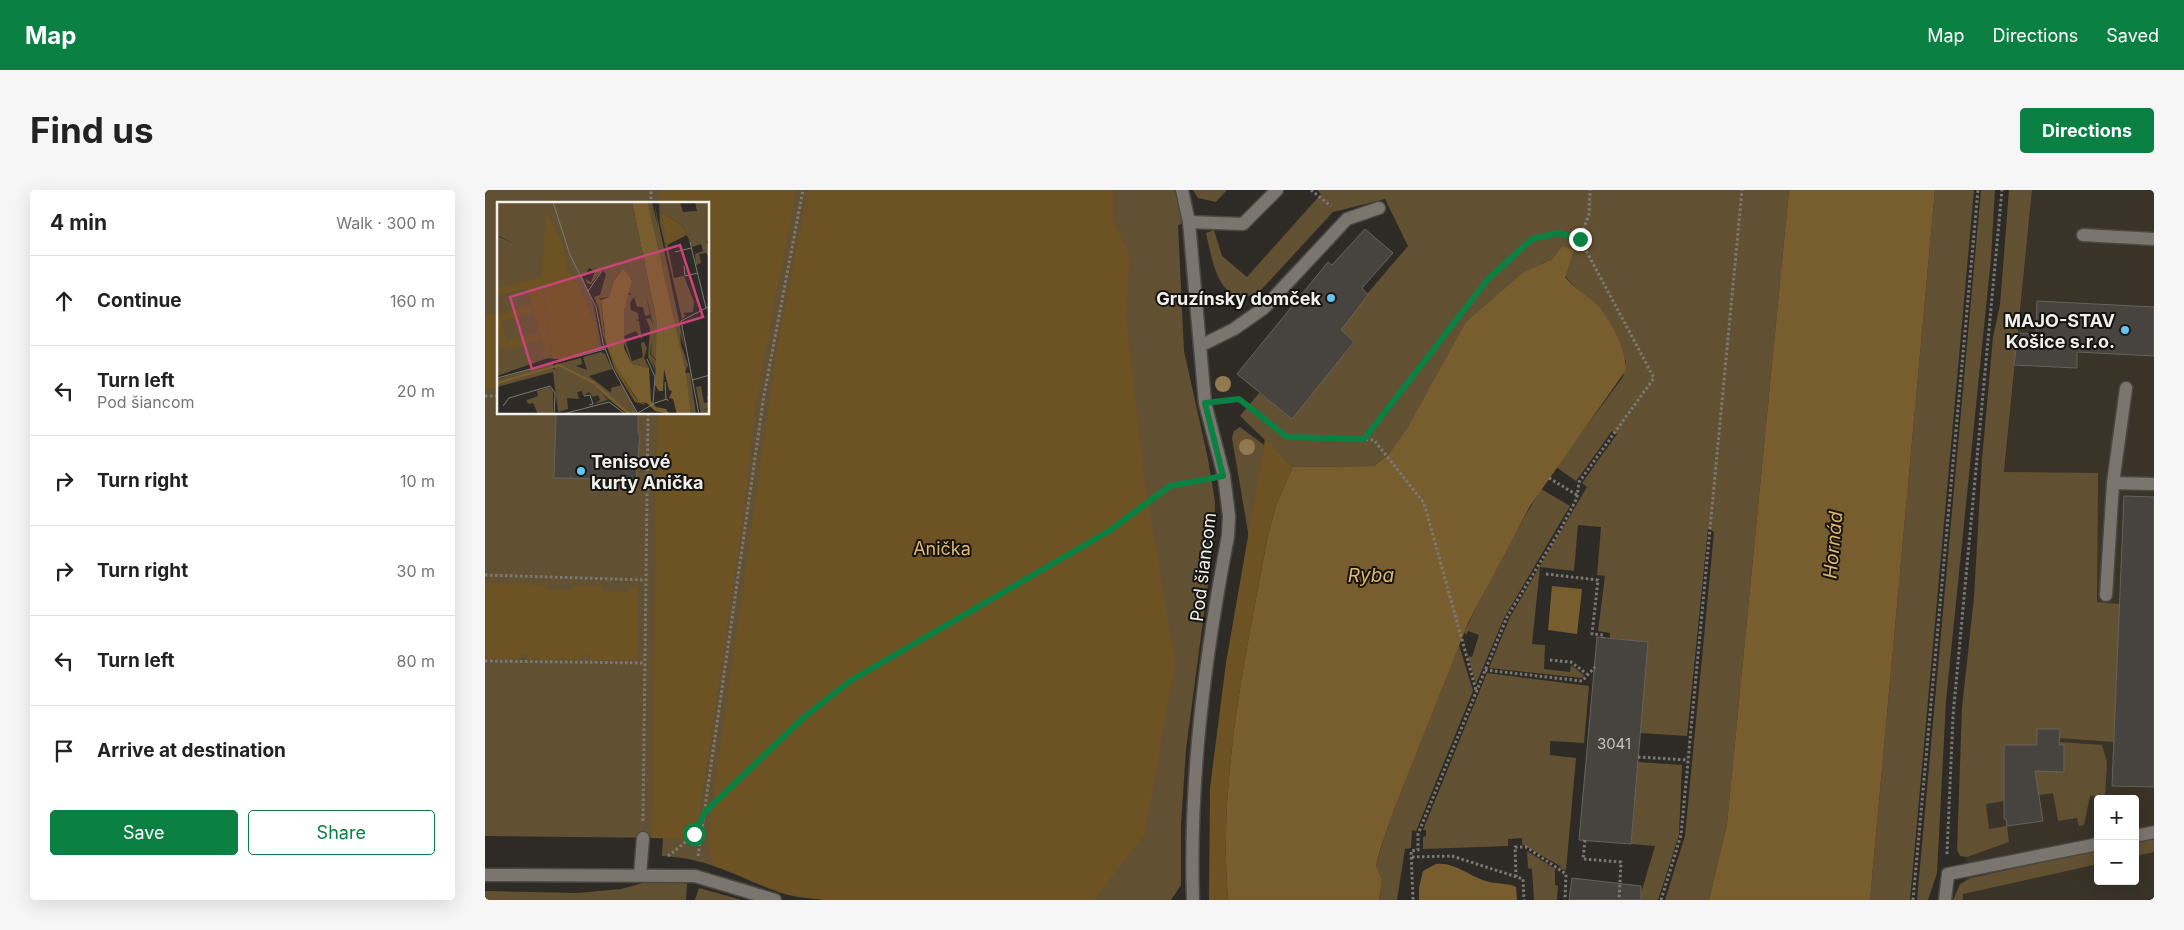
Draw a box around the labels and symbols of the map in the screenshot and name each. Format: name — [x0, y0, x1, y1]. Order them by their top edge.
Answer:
inset map — [497, 202, 710, 415]
route end — [1569, 228, 1592, 251]
place label: Gruzínsky domček — [1156, 288, 1322, 309]
marker: Gruzínsky domček — [1325, 292, 1337, 304]
place label: MAJO-STAV Košice s.r.o. — [2004, 310, 2115, 352]
marker: MAJO-STAV Košice s.r.o. — [2119, 324, 2131, 336]
place label: Tenisové kurty Anička — [591, 451, 703, 493]
marker: Tenisové kurty Anička — [575, 465, 587, 477]
water label: Hornád — [1819, 510, 1847, 580]
street label: Pod šiancom — [1186, 511, 1220, 623]
park label: Anička — [913, 538, 971, 559]
water label: Ryba — [1348, 564, 1394, 587]
house number: 3041 — [1597, 734, 1631, 753]
route start — [683, 823, 706, 846]

